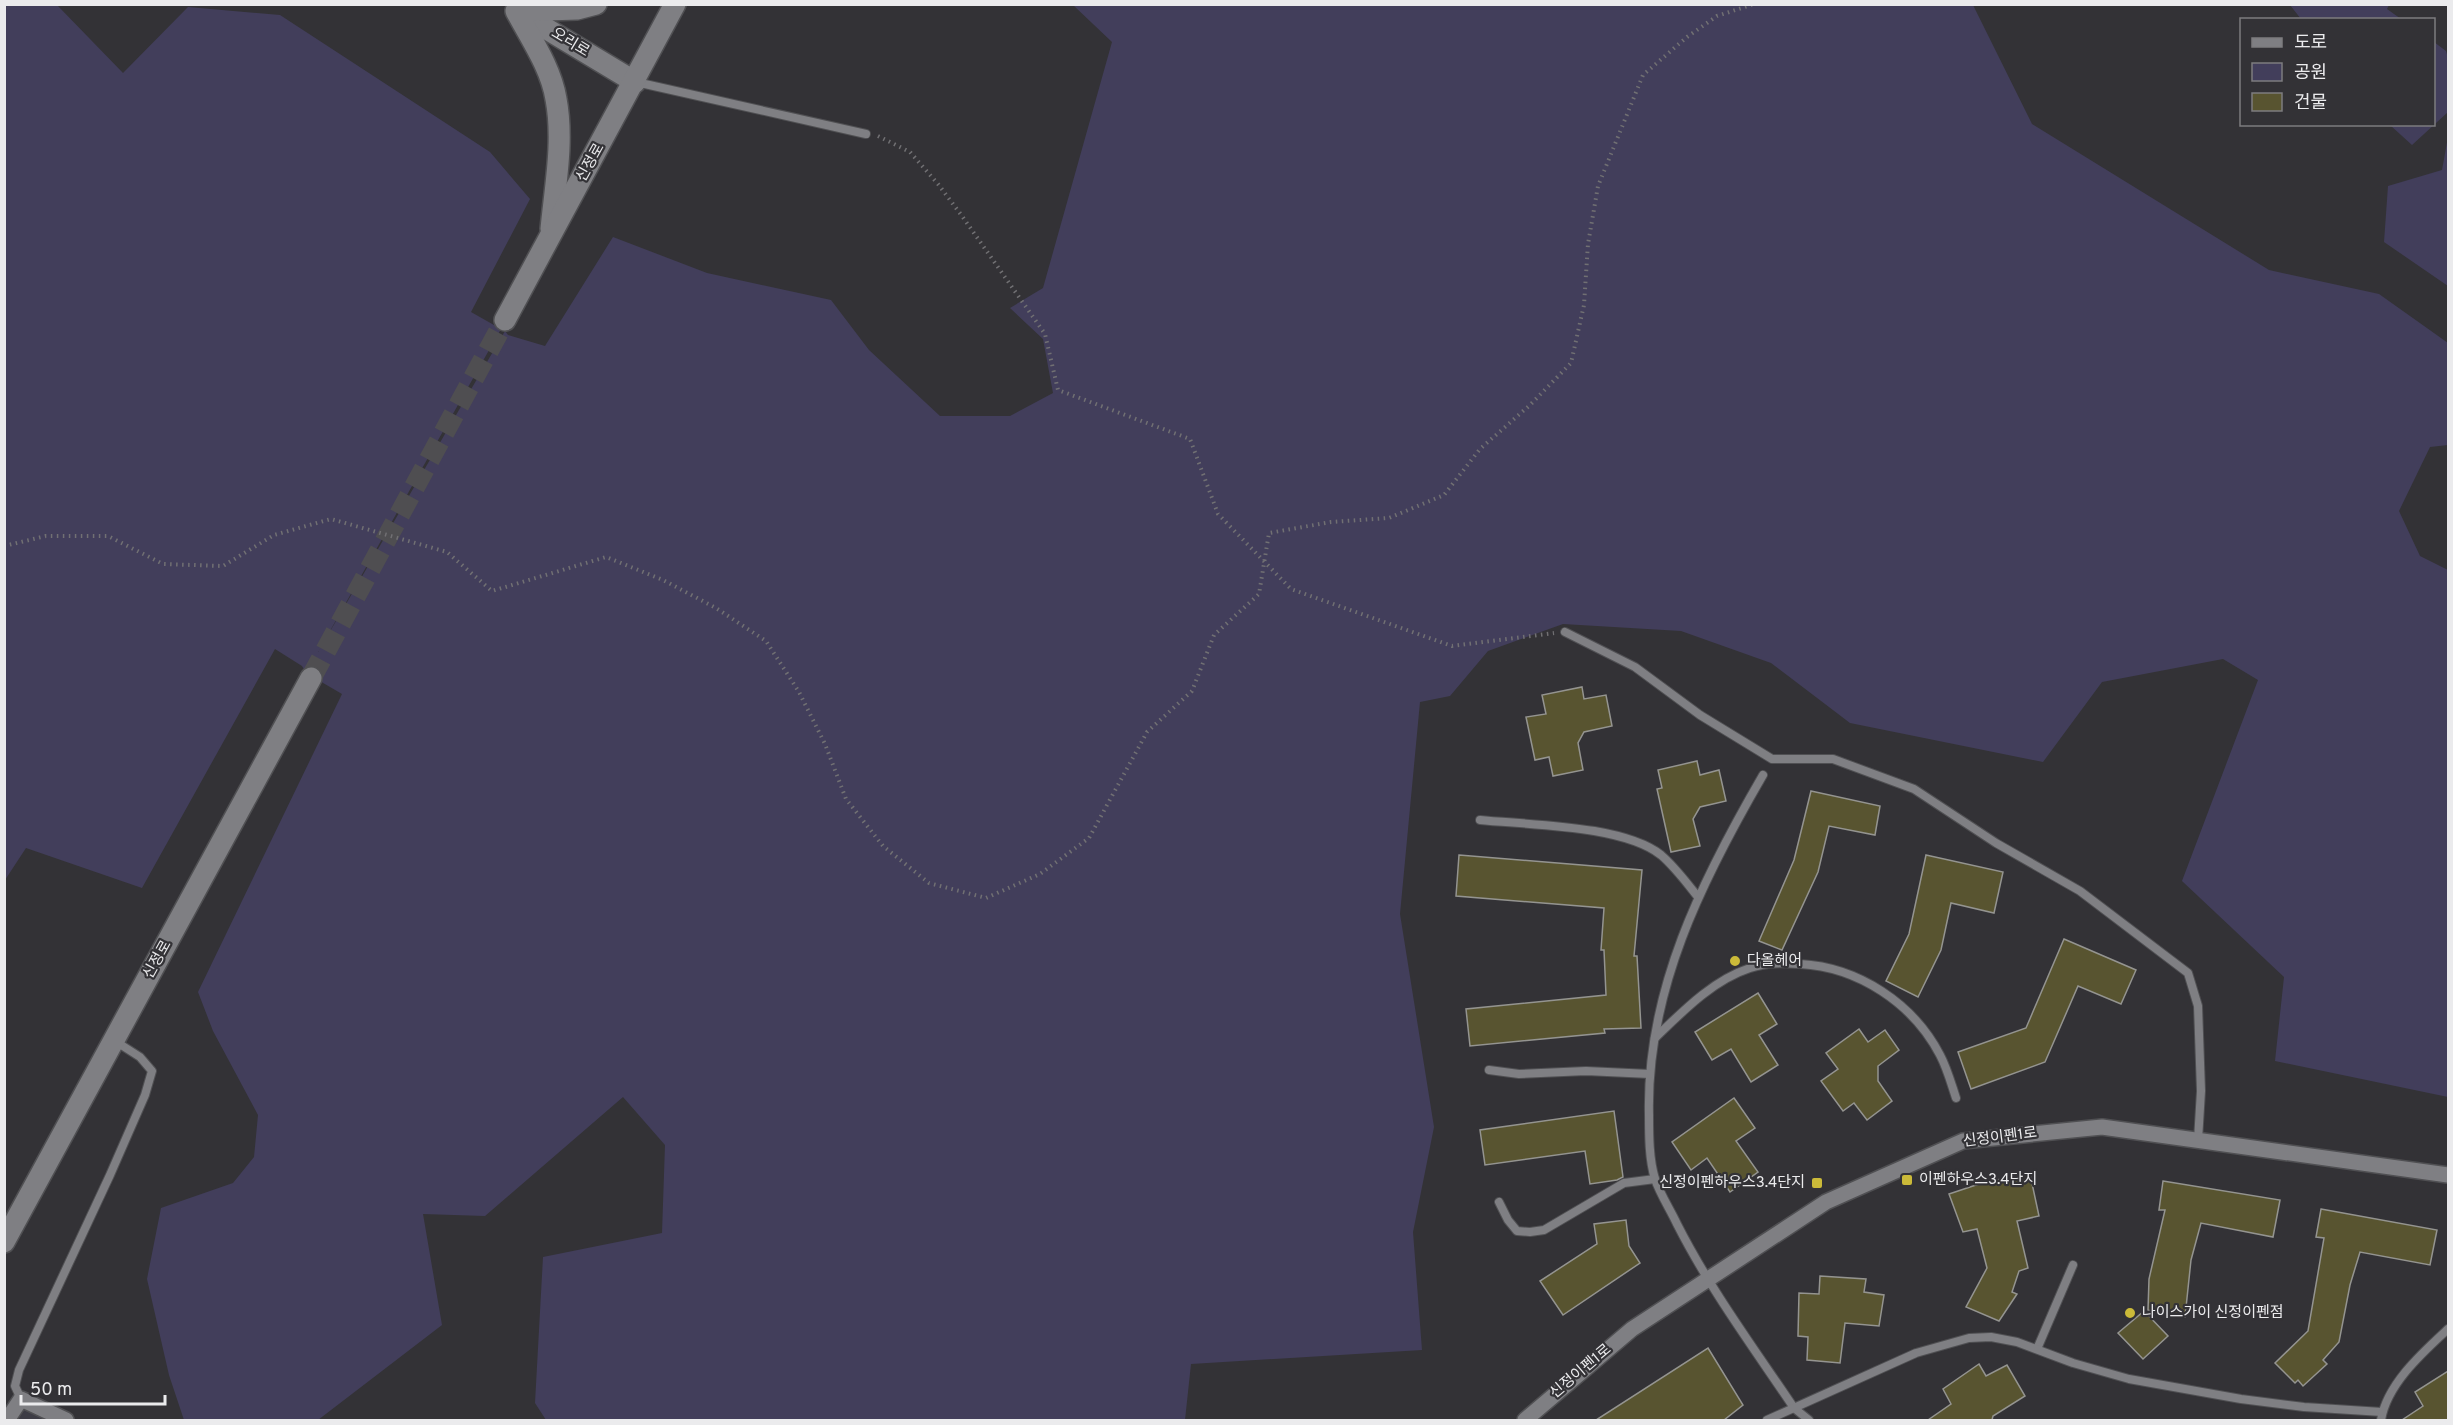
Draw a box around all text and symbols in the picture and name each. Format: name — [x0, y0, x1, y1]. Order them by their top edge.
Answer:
legend — [2240, 18, 2435, 126]
street label: 오리로 — [547, 24, 593, 62]
text: 도로 — [2294, 32, 2327, 55]
text: 공원 — [2294, 62, 2327, 85]
text: 건물 — [2294, 92, 2327, 115]
street label: 신정로 — [573, 140, 609, 186]
street label: 신정로 — [140, 937, 176, 983]
place label: 다올헤어 — [1747, 952, 1802, 971]
marker: 다올헤어 — [1728, 954, 1742, 968]
street label: 신정이펜1로 — [1962, 1124, 2038, 1152]
place label: 이펜하우스3.4단지 — [1919, 1171, 2037, 1190]
marker: 이펜하우스3.4단지 — [1900, 1173, 1914, 1187]
place label: 신정이펜하우스3.4단지 — [1659, 1174, 1805, 1193]
marker: 신정이펜하우스3.4단지 — [1810, 1176, 1824, 1190]
place label: 나이스가이 신정이펜점 — [2142, 1304, 2284, 1323]
marker: 나이스가이 신정이펜점 — [2123, 1306, 2137, 1320]
street label: 신정이펜1로 — [1546, 1341, 1616, 1403]
scale bar — [21, 1368, 165, 1406]
text: 50 m — [30, 1379, 72, 1402]

